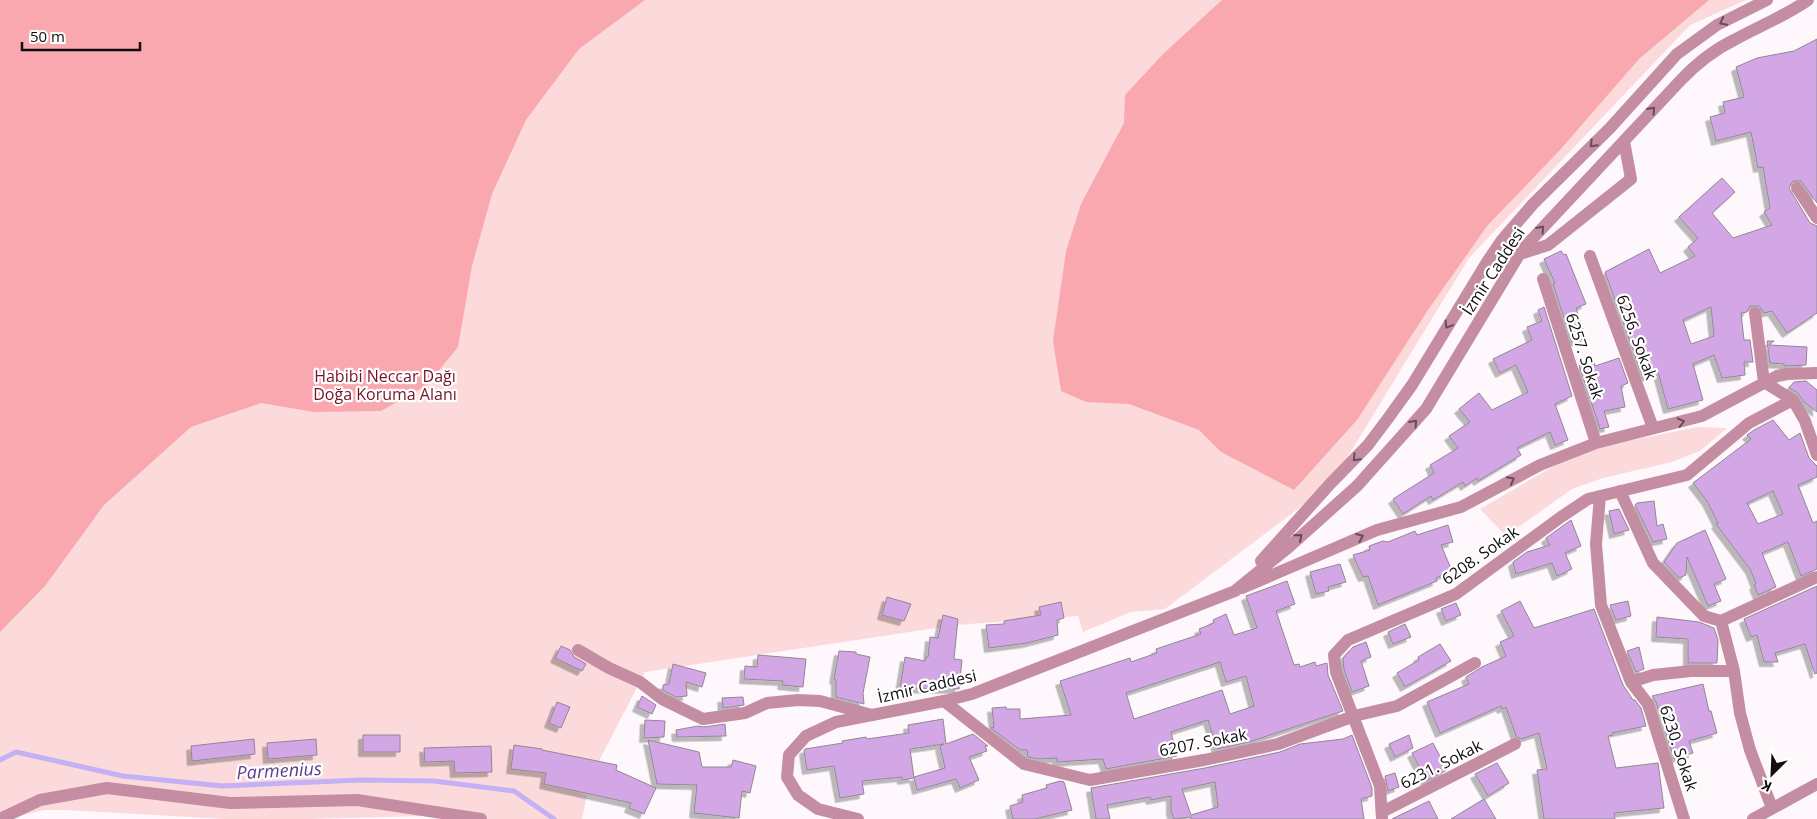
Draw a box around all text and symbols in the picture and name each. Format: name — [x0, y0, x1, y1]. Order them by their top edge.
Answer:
one-way arrow — [1719, 16, 1728, 26]
scale bar — [22, 20, 140, 52]
text: 50 m — [30, 26, 65, 46]
one-way arrow — [1646, 107, 1655, 116]
one-way arrow — [1589, 139, 1598, 148]
street label: İzmir Caddesi — [1456, 223, 1530, 319]
one-way arrow — [1535, 225, 1544, 234]
street label: 6256. Sokak — [1611, 291, 1663, 383]
street label: 6257. Sokak — [1561, 310, 1609, 402]
one-way arrow — [1445, 320, 1455, 329]
park label: Habibi Neccar Dağı Doğa Koruma Alanı — [313, 365, 457, 405]
one-way arrow — [1676, 417, 1685, 428]
one-way arrow — [1408, 419, 1417, 428]
one-way arrow — [1353, 453, 1362, 462]
one-way arrow — [1506, 476, 1515, 486]
street label: 6208. Sokak — [1437, 520, 1523, 590]
one-way arrow — [1355, 533, 1364, 544]
one-way arrow — [1294, 534, 1303, 543]
street label: İzmir Caddesi — [875, 664, 979, 708]
street label: 6230. Sokak — [1655, 702, 1703, 794]
street label: 6207. Sokak — [1157, 723, 1249, 761]
street label: 6231. Sokak — [1396, 734, 1486, 794]
north arrow — [1747, 749, 1797, 799]
water label: Parmenius — [236, 756, 322, 784]
text: K — [1758, 775, 1775, 797]

